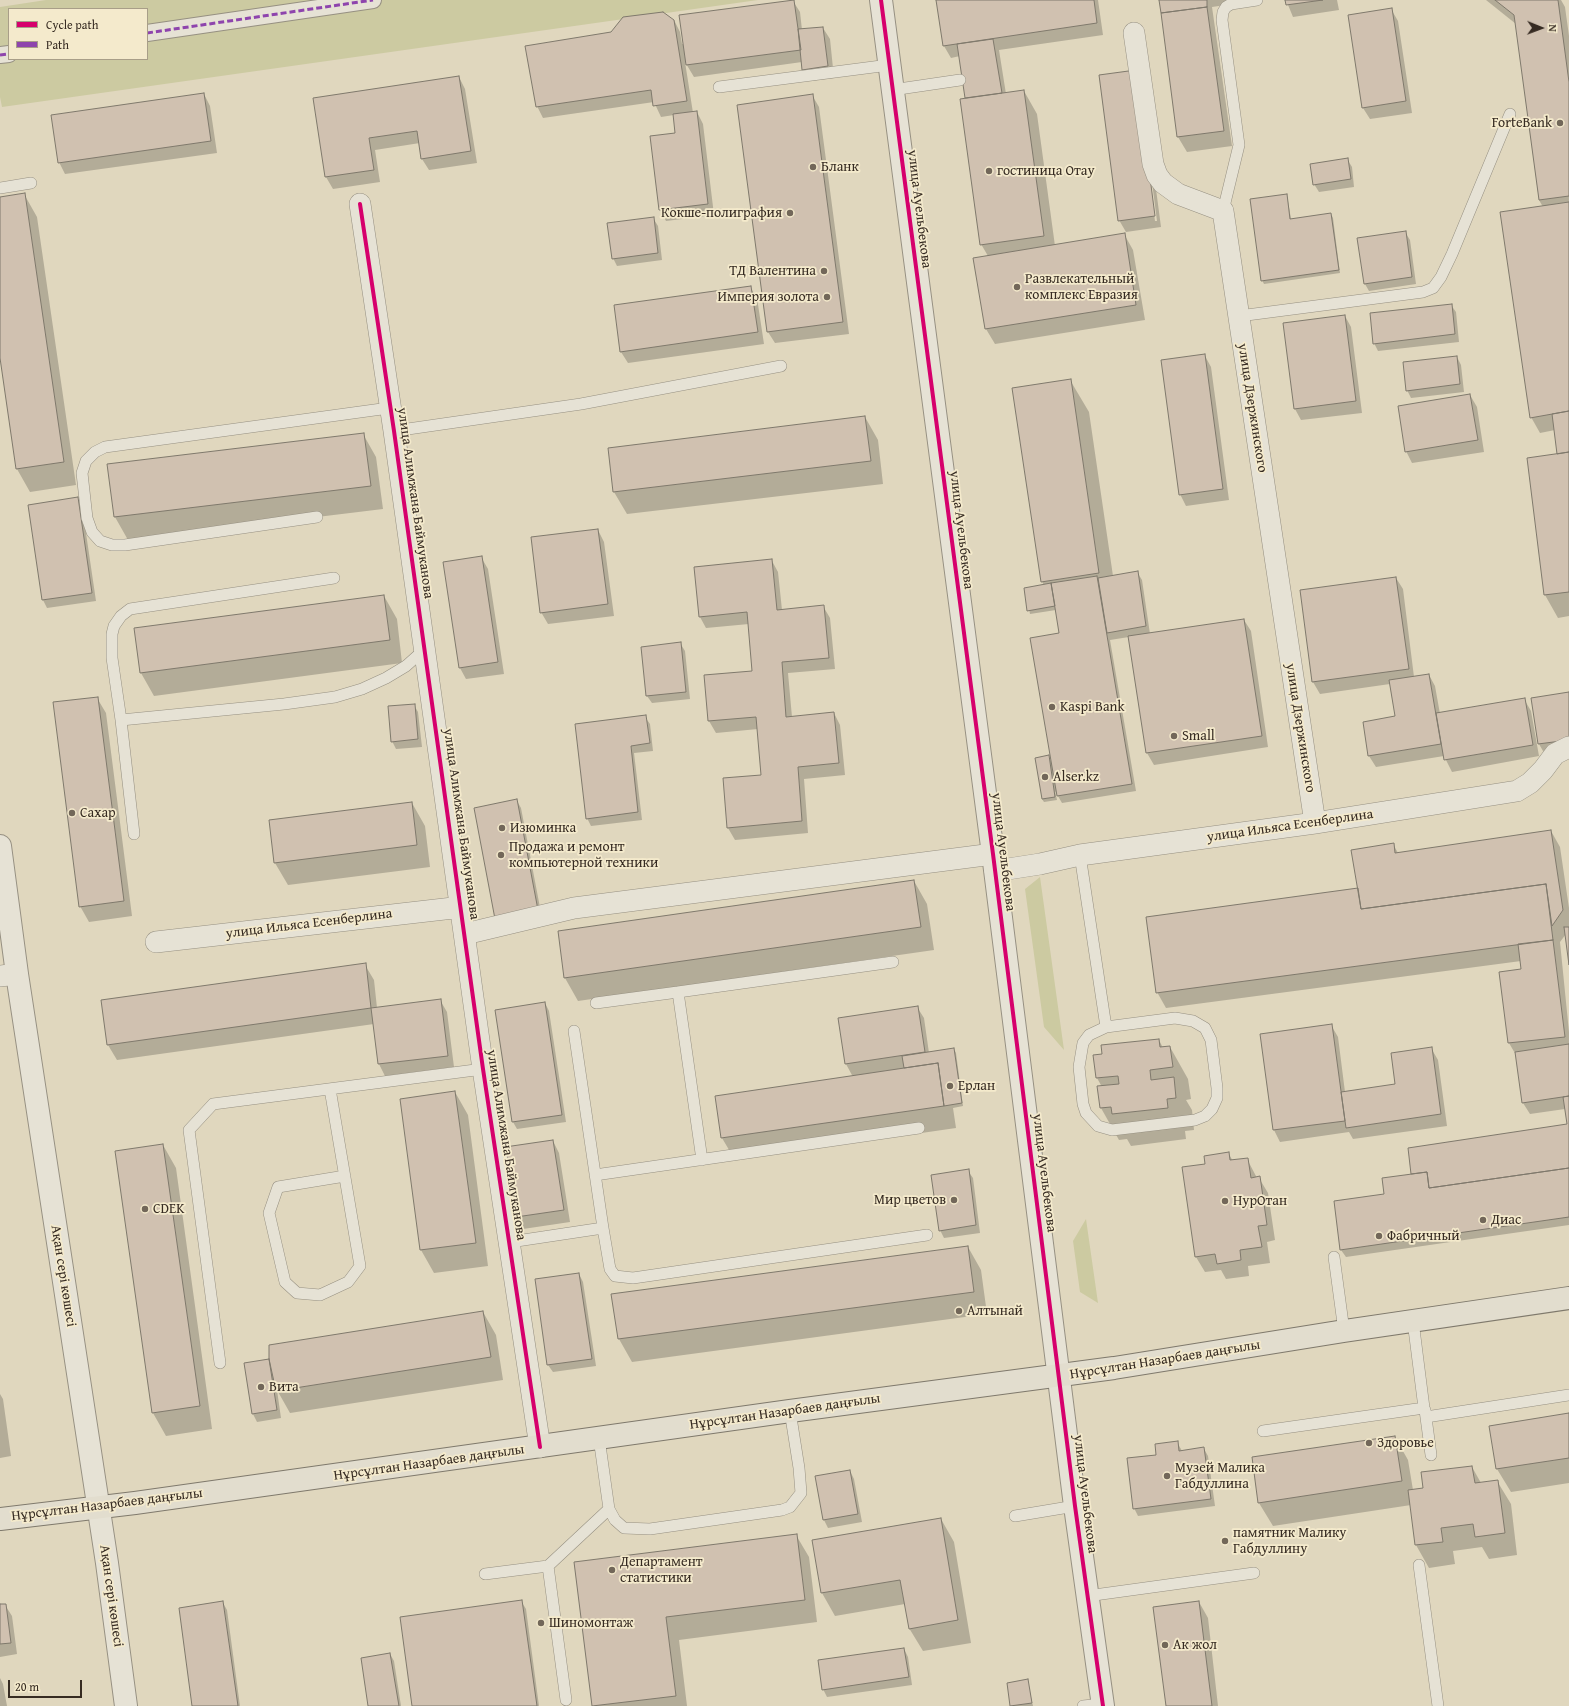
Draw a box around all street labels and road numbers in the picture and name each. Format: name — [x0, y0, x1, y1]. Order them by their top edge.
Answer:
street label: улица Ауельбекова — [903, 149, 935, 269]
street label: улица Дзержинского — [1233, 342, 1271, 474]
street label: улица Алимжана Баймуканова — [393, 406, 437, 600]
street label: улица Ауельбекова — [945, 470, 977, 590]
street label: улица Дзержинского — [1281, 662, 1319, 794]
street label: улица Алимжана Баймуканова — [439, 727, 483, 921]
street label: улица Ауельбекова — [987, 792, 1019, 912]
street label: улица Ильяса Есенберлина — [1206, 806, 1374, 846]
street label: улица Ильяса Есенберлина — [225, 905, 393, 943]
street label: улица Алимжана Баймуканова — [483, 1048, 529, 1242]
street label: улица Ауельбекова — [1028, 1113, 1060, 1233]
street label: Ақан сері көшесі — [47, 1224, 79, 1328]
street label: Нұрсұлтан Назарбаев даңғылы — [1069, 1337, 1261, 1383]
street label: Нұрсұлтан Назарбаев даңғылы — [689, 1390, 881, 1434]
street label: улица Ауельбекова — [1069, 1434, 1101, 1554]
street label: Нұрсұлтан Назарбаев даңғылы — [333, 1441, 525, 1485]
street label: Нұрсұлтан Назарбаев даңғылы — [10, 1485, 204, 1525]
street label: Ақан сері көшесі — [96, 1544, 126, 1648]

